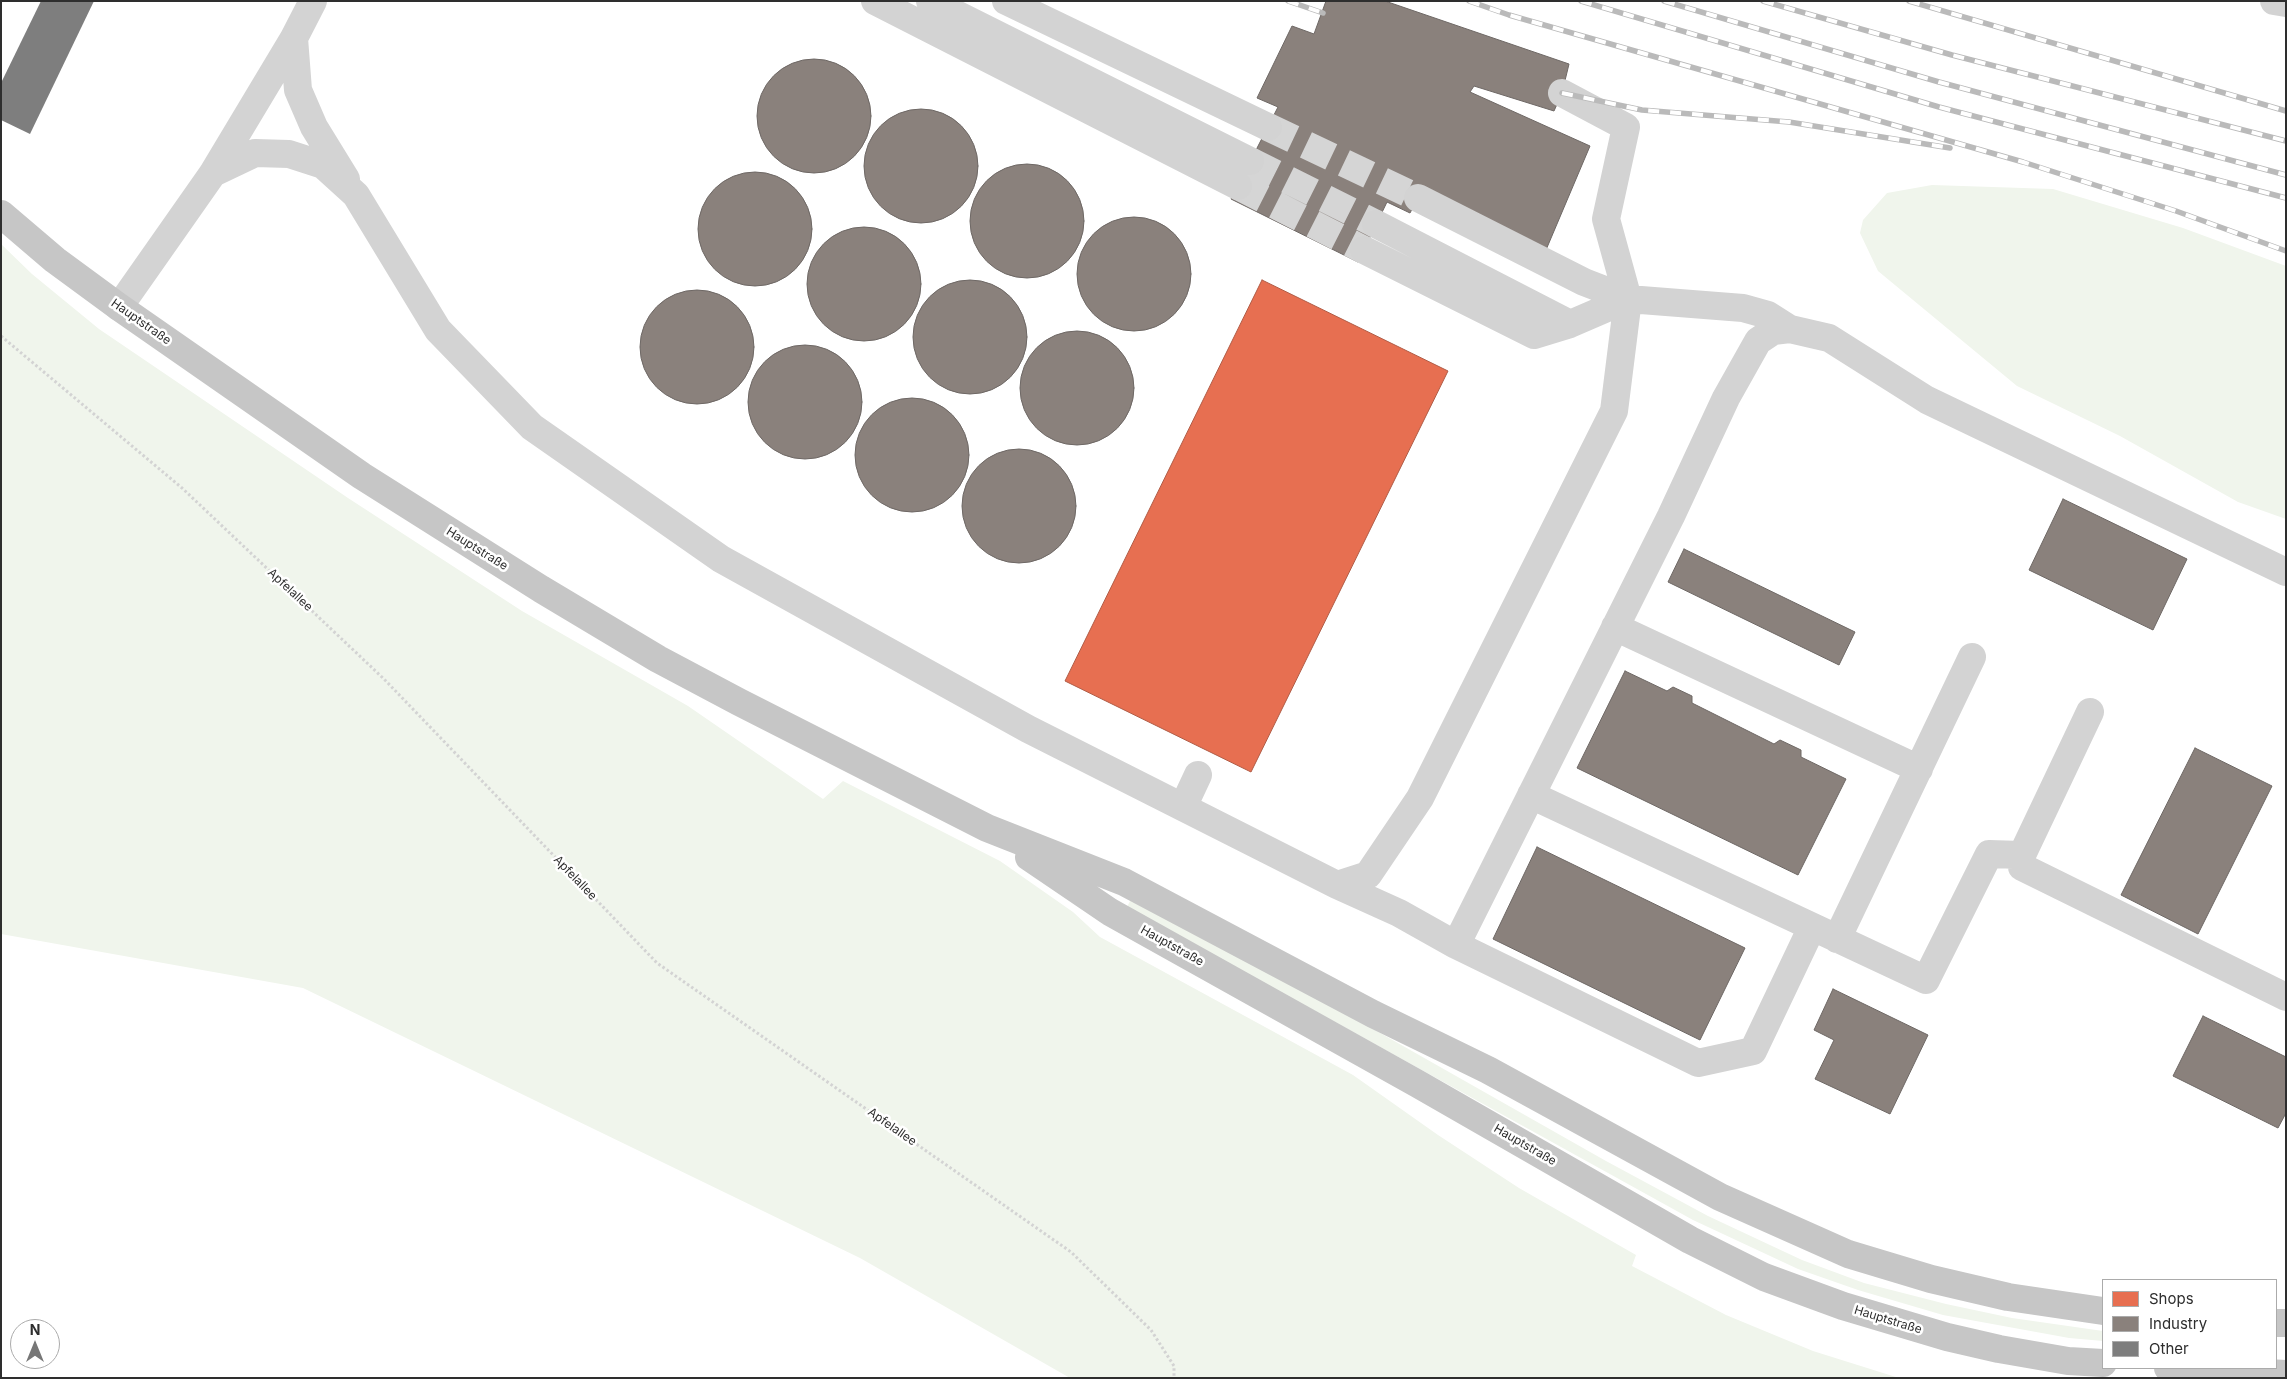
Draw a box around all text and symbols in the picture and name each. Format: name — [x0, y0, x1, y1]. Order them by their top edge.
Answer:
street label: Hauptstraße — [108, 296, 174, 348]
street label: Hauptstraße — [444, 524, 510, 574]
street label: Apfelallee — [265, 566, 315, 614]
street label: Apfelallee — [550, 853, 600, 903]
street label: Hauptstraße — [1138, 923, 1206, 969]
street label: Apfelallee — [865, 1105, 919, 1149]
street label: Hauptstraße — [1491, 1121, 1559, 1169]
legend — [2102, 1279, 2277, 1369]
text: Shops — [2149, 1289, 2194, 1308]
street label: Hauptstraße — [1853, 1303, 1923, 1337]
text: Industry — [2149, 1314, 2207, 1333]
north arrow — [10, 1319, 60, 1369]
text: N — [30, 1321, 40, 1338]
text: Other — [2149, 1339, 2189, 1358]

